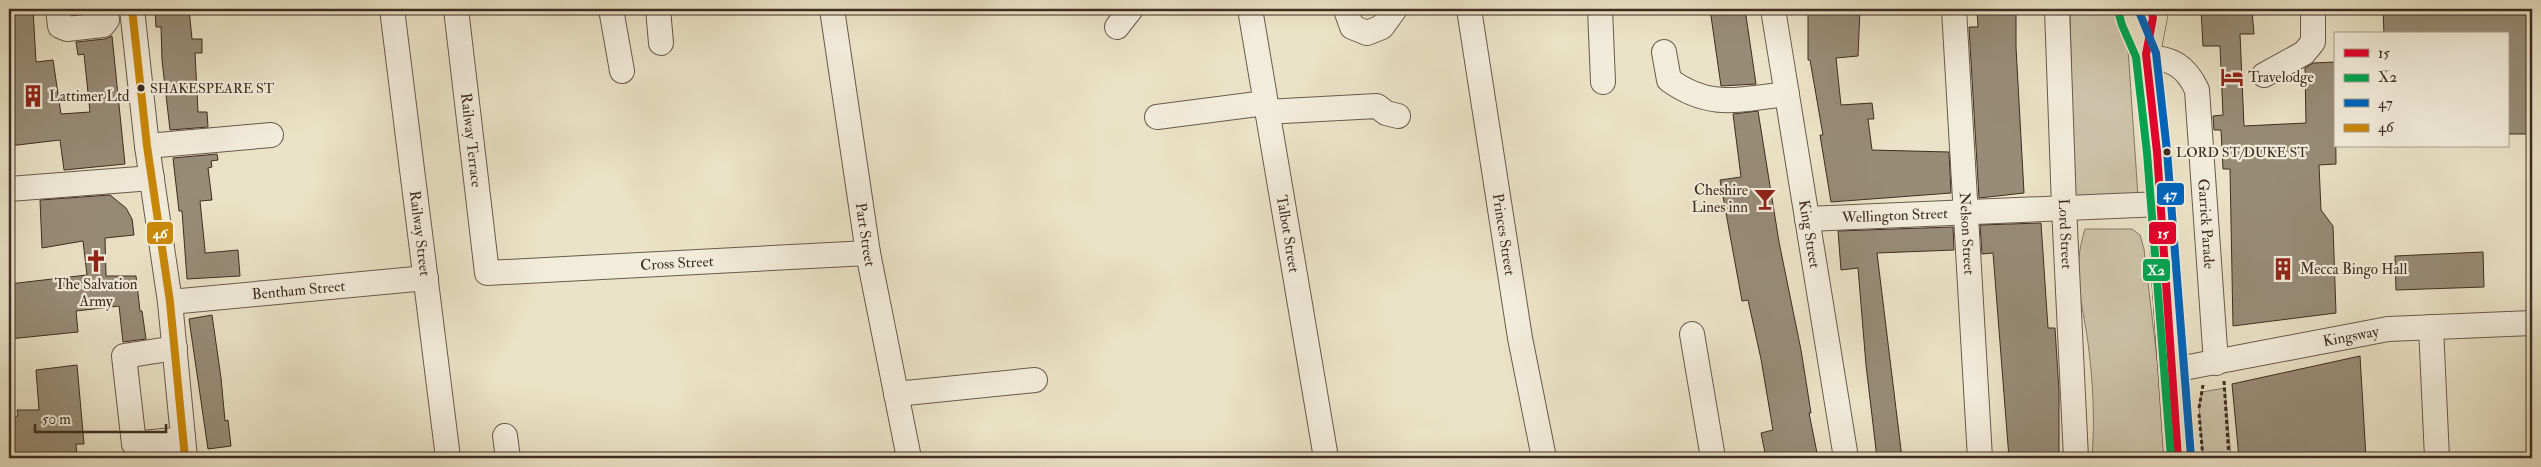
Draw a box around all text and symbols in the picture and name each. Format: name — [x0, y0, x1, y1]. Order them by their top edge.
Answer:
legend — [2334, 32, 2508, 148]
text: 15 — [2378, 44, 2390, 63]
hotel icon: Travelodge — [2219, 64, 2245, 90]
place label: Travelodge — [2248, 68, 2314, 87]
text: X2 — [2378, 68, 2398, 87]
place label: SHAKESPEARE ST — [150, 80, 275, 97]
building icon: Lattimer Ltd — [20, 83, 46, 109]
marker: SHAKESPEARE ST — [136, 83, 146, 93]
place label: Lattimer Ltd — [49, 87, 130, 106]
street label: Railway Terrace — [456, 92, 486, 188]
text: 47 — [2378, 94, 2393, 113]
text: 46 — [2378, 118, 2395, 137]
place label: LORD ST/DUKE ST — [2176, 144, 2308, 161]
marker: LORD ST/DUKE ST — [2162, 147, 2172, 157]
street label: Garrick Parade — [2194, 178, 2219, 269]
place label: Cheshire Lines inn — [1691, 181, 1748, 217]
line badge: 47 — [2156, 182, 2185, 206]
bar icon: Cheshire Lines inn — [1752, 186, 1778, 212]
text: 47 — [2162, 186, 2177, 203]
street label: Railway Street — [405, 189, 435, 277]
street label: Princes Street — [1488, 192, 1520, 277]
street label: Nelson Street — [1955, 192, 1979, 276]
street label: Talbot Street — [1272, 194, 1304, 274]
street label: King Street — [1795, 198, 1825, 270]
street label: Lord Street — [2054, 198, 2076, 270]
street label: Part Street — [851, 201, 880, 268]
street label: Wellington Street — [1840, 204, 1949, 227]
line badge: 46 — [146, 221, 174, 245]
line badge: 15 — [2148, 221, 2177, 245]
text: 46 — [152, 225, 168, 242]
text: 15 — [2157, 225, 2169, 242]
church icon: The Salvation Army — [83, 248, 109, 274]
street label: Cross Street — [640, 252, 714, 274]
building icon: Mecca Bingo Hall — [2270, 256, 2296, 282]
line badge: X2 — [2142, 258, 2171, 282]
place label: Mecca Bingo Hall — [2300, 260, 2407, 279]
text: X2 — [2147, 262, 2165, 279]
place label: The Salvation Army — [54, 275, 138, 311]
street label: Bentham Street — [251, 276, 346, 304]
street label: Kingsway — [2321, 321, 2381, 351]
scale bar — [35, 402, 166, 434]
text: 50 m — [42, 410, 71, 429]

